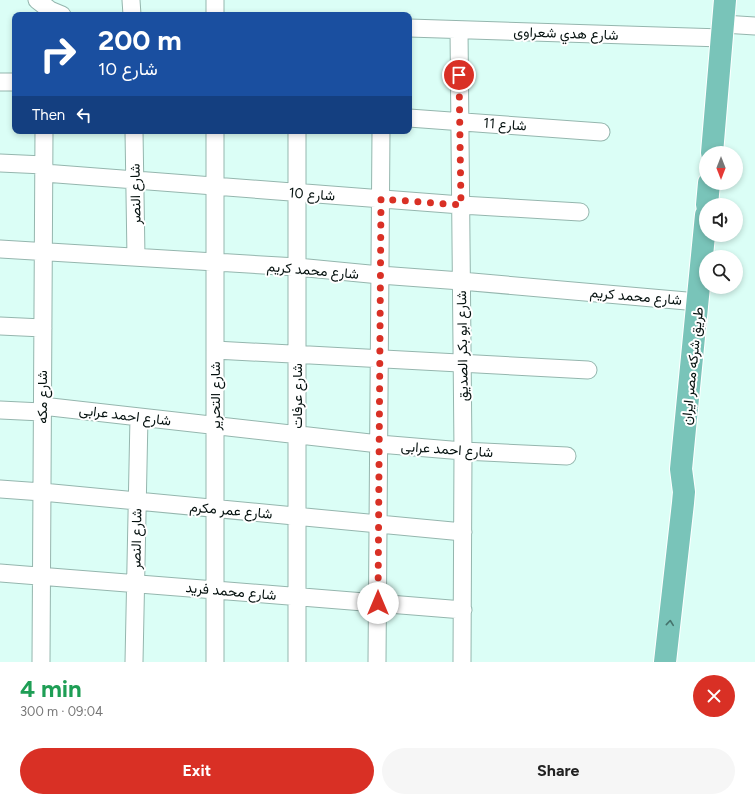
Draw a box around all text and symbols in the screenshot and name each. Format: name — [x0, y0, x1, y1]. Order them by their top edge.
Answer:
text: 200 m — [98, 23, 182, 57]
street label: شارع هدي شعراوى — [513, 23, 619, 47]
icon: right — [32, 28, 84, 80]
text: شارع 10 — [98, 58, 158, 80]
pin — [442, 58, 476, 92]
icon: arrive — [448, 64, 470, 86]
icon: left — [73, 104, 95, 126]
text: Then — [32, 106, 65, 124]
street label: شارع 11 — [483, 115, 527, 136]
north arrow — [699, 146, 743, 190]
map controls — [699, 146, 743, 294]
street label: شارع النصر — [126, 163, 147, 226]
street label: شارع 10 — [288, 184, 336, 207]
button: sound — [699, 198, 743, 242]
button: search — [699, 250, 743, 294]
street label: شارع محمد كريم — [266, 258, 360, 285]
street label: شارع محمد كريم — [589, 284, 683, 311]
street label: شارع ابو بكر الصديق — [453, 290, 474, 402]
street label: طريق شركه مصر ايران — [678, 306, 707, 426]
street label: شارع التحرير — [207, 361, 226, 432]
street label: شارع عرفات — [289, 363, 308, 429]
street label: شارع مكه — [34, 370, 53, 424]
street label: شارع احمد عرابى — [78, 401, 172, 432]
street label: شارع احمد عرابى — [400, 438, 494, 463]
street label: شارع عمر مكرم — [189, 498, 273, 525]
street label: شارع النصر — [127, 508, 148, 571]
street label: شارع محمد فريد — [185, 579, 277, 606]
position arrow — [357, 582, 399, 624]
one-way arrow — [665, 620, 674, 626]
text: 4 min — [20, 674, 82, 703]
button: close — [693, 675, 735, 717]
text: 300 m · 09:04 — [20, 704, 103, 719]
button: Exit — [20, 748, 374, 794]
button: Share — [382, 748, 735, 794]

